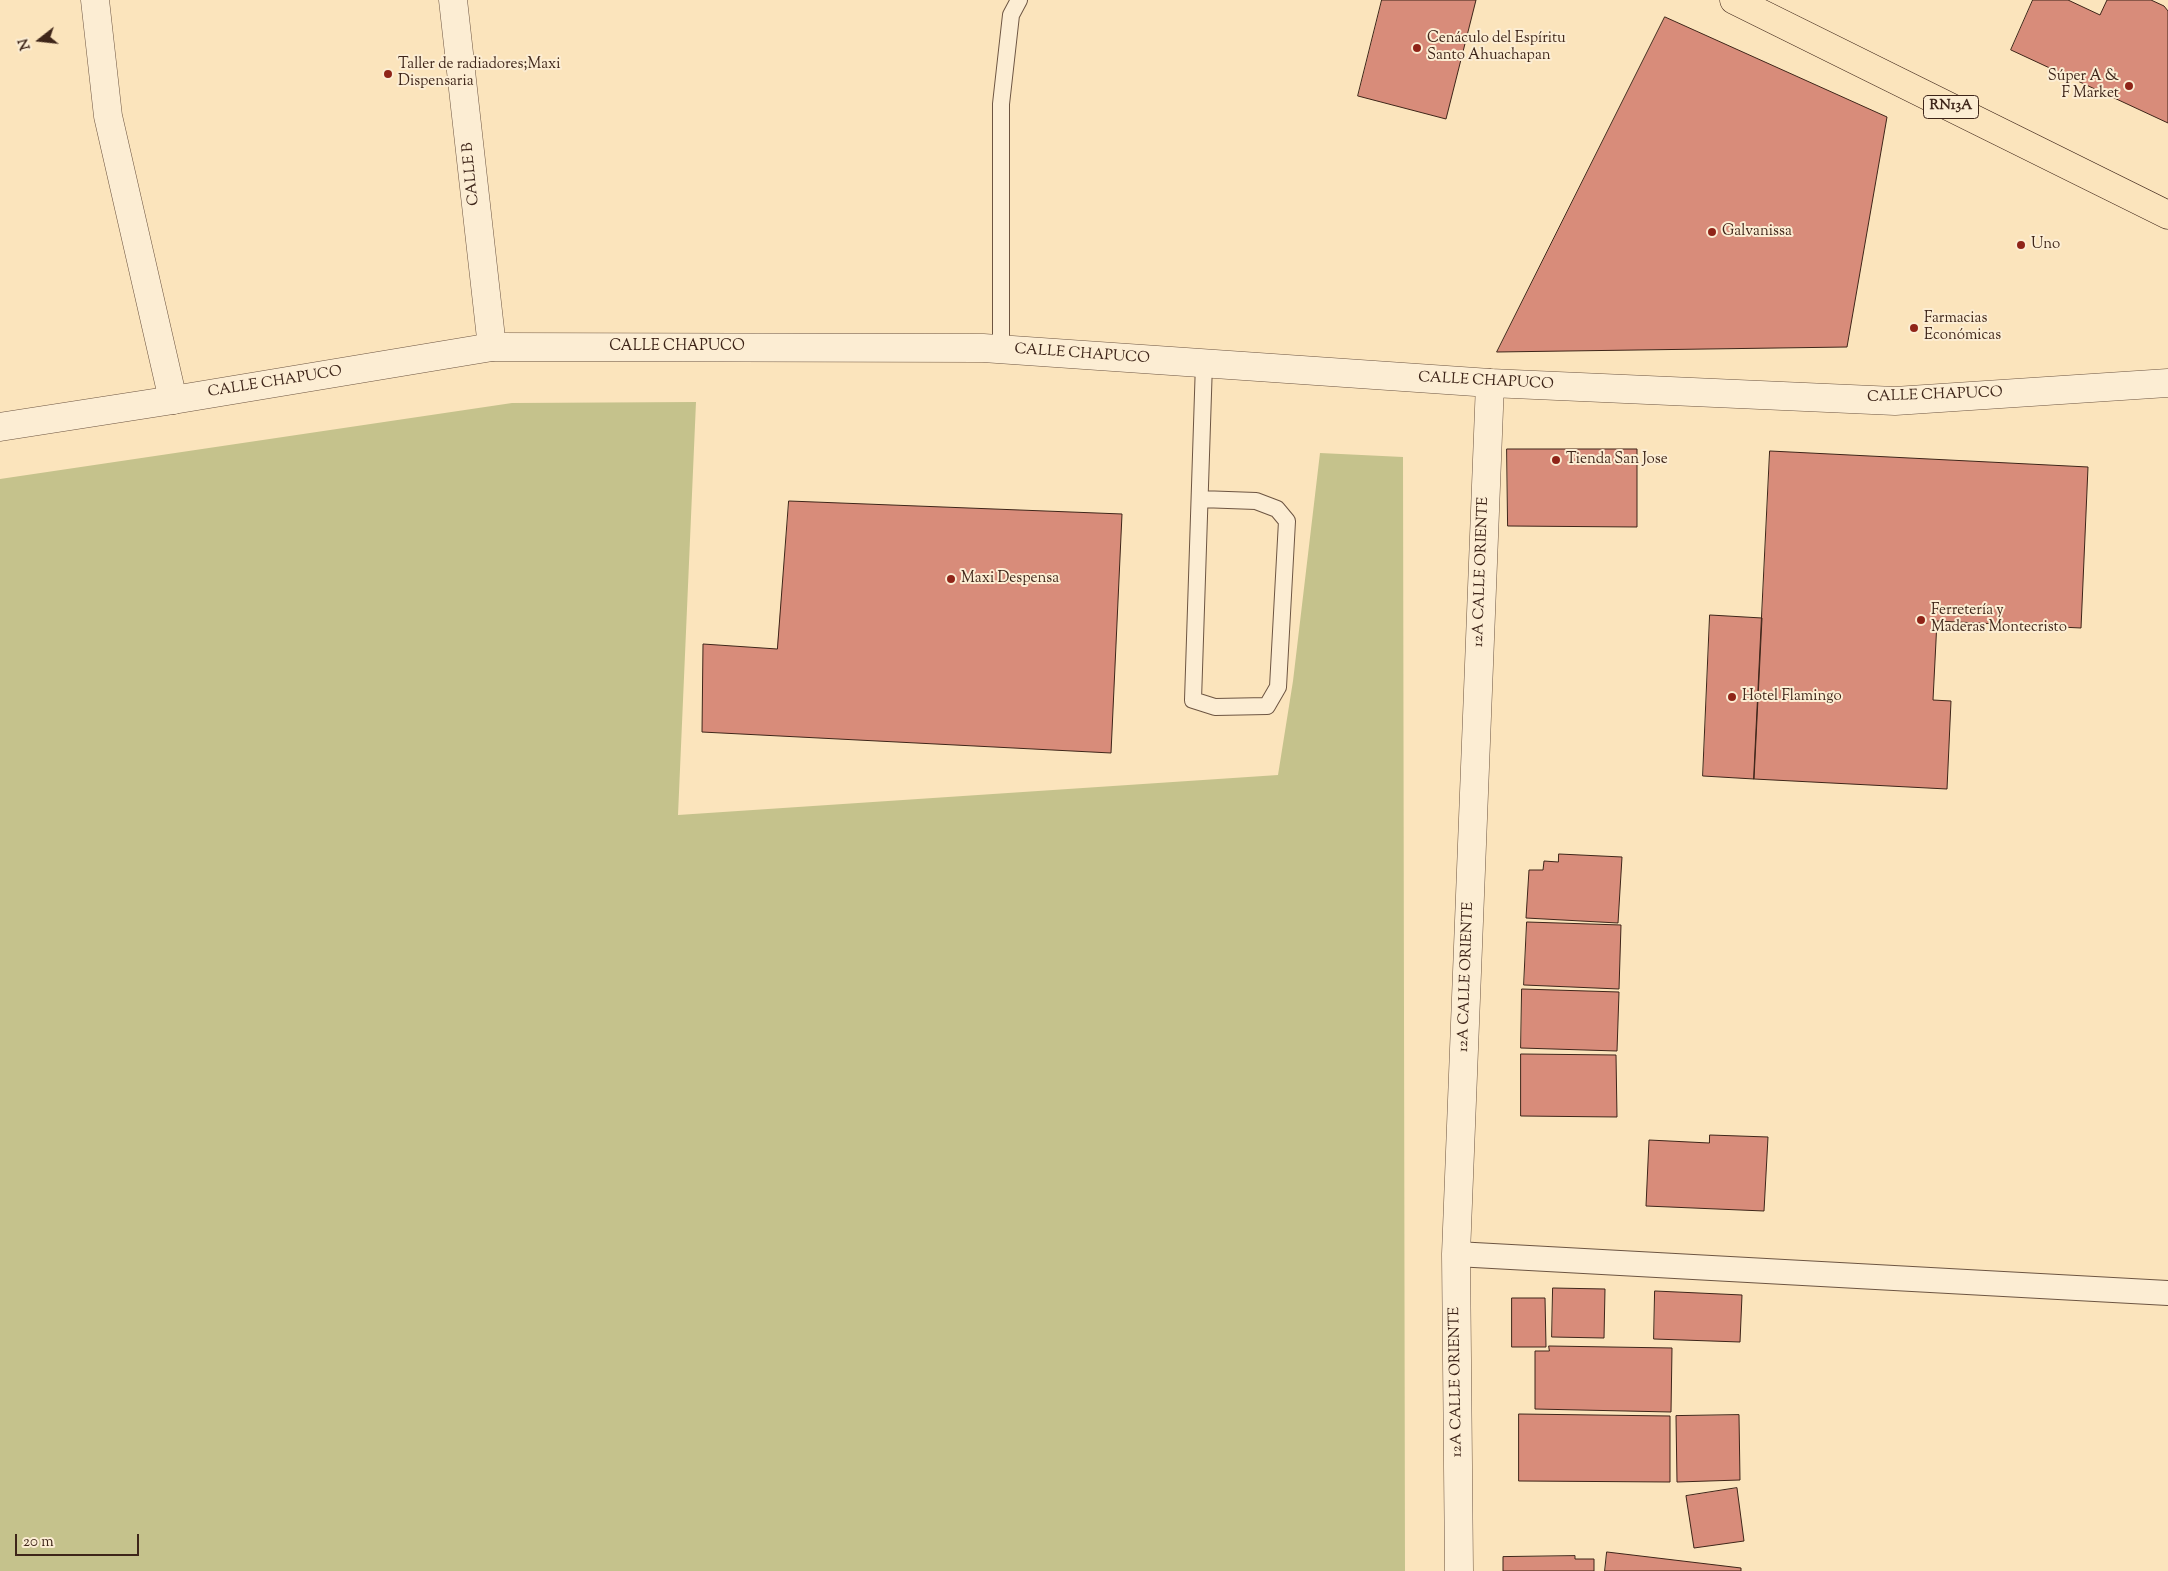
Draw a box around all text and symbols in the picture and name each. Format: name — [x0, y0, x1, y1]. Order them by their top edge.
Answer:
north arrow — [15, 15, 65, 65]
place label: Cenáculo del Espíritu Santo Ahuachapan — [1427, 30, 1566, 65]
text: N — [14, 36, 37, 52]
marker: Cenáculo del Espíritu Santo Ahuachapan — [1411, 42, 1423, 54]
place label: Taller de radiadores;Maxi Dispensaria — [398, 56, 561, 91]
marker: Taller de radiadores;Maxi Dispensaria — [382, 68, 394, 80]
place label: Súper A & F Market — [2048, 68, 2119, 103]
marker: Súper A & F Market — [2123, 80, 2135, 92]
road number: RN13A — [1924, 95, 1978, 118]
street label: CALLE B — [460, 142, 484, 206]
place label: Galvanissa — [1722, 223, 1792, 241]
marker: Galvanissa — [1706, 226, 1718, 238]
place label: Uno — [2031, 236, 2060, 254]
marker: Uno — [2015, 239, 2027, 251]
place label: Farmacias Económicas — [1924, 310, 2001, 345]
marker: Farmacias Económicas — [1908, 322, 1920, 334]
street label: CALLE CHAPUCO — [609, 338, 745, 356]
street label: CALLE CHAPUCO — [1014, 341, 1150, 369]
street label: CALLE CHAPUCO — [207, 363, 343, 403]
street label: CALLE CHAPUCO — [1418, 369, 1554, 395]
street label: CALLE CHAPUCO — [1867, 385, 2003, 407]
place label: Tienda San Jose — [1566, 451, 1668, 469]
marker: Tienda San Jose — [1550, 454, 1562, 466]
street label: 12A CALLE ORIENTE — [1470, 496, 1494, 648]
place label: Maxi Despensa — [961, 570, 1059, 588]
marker: Maxi Despensa — [945, 573, 957, 585]
place label: Ferretería y Maderas Montecristo — [1931, 602, 2067, 637]
marker: Ferretería y Maderas Montecristo — [1915, 614, 1927, 626]
place label: Hotel Flamingo — [1742, 688, 1842, 706]
marker: Hotel Flamingo — [1726, 691, 1738, 703]
street label: 12A CALLE ORIENTE — [1455, 901, 1479, 1053]
street label: 12A CALLE ORIENTE — [1447, 1307, 1467, 1457]
scale bar — [18, 1524, 141, 1556]
text: 20 m — [23, 1532, 54, 1553]

